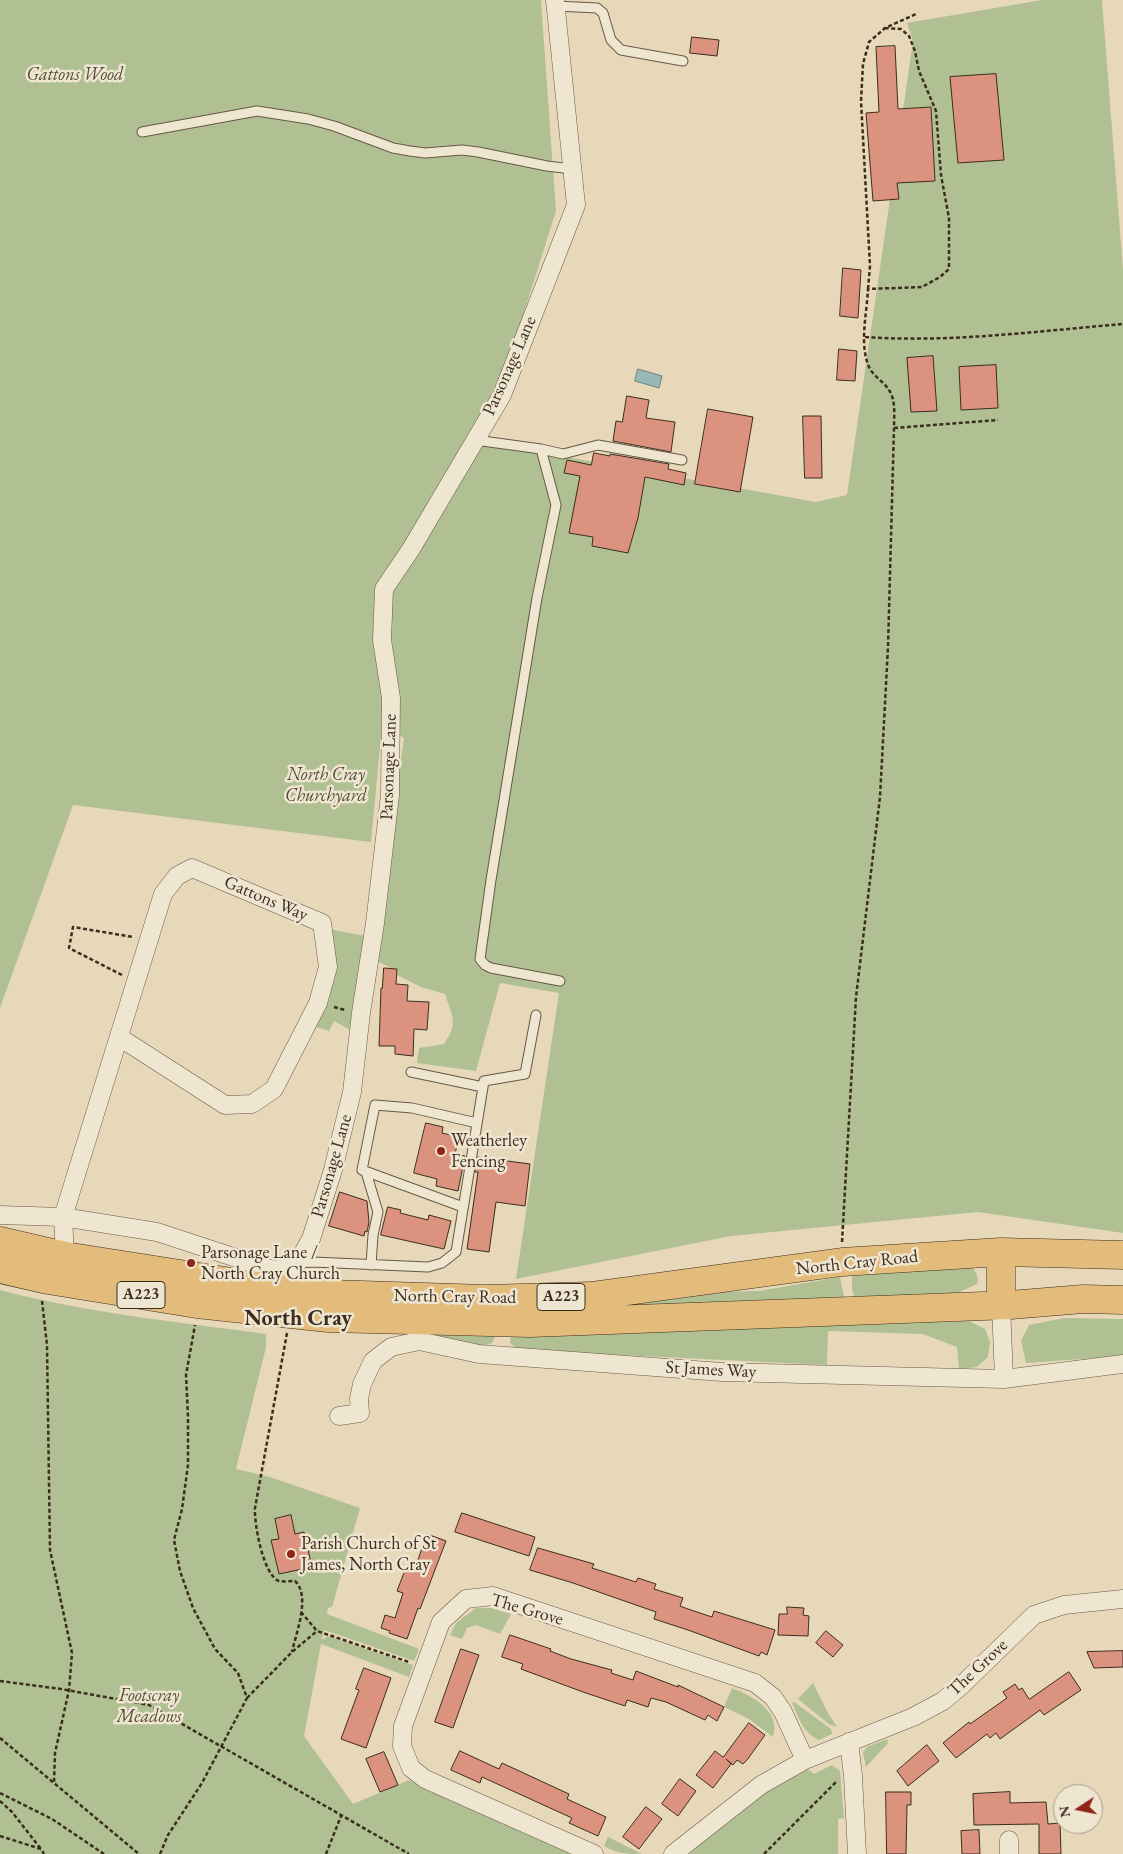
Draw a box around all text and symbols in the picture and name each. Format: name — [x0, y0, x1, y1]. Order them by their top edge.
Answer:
park label: Gattons Wood — [27, 64, 123, 86]
street label: Parsonage Lane — [479, 313, 541, 419]
street label: Parsonage Lane — [376, 714, 402, 820]
park label: North Cray Churchyard — [285, 764, 367, 806]
street label: Gattons Way — [221, 872, 311, 926]
street label: Parsonage Lane — [307, 1112, 357, 1220]
place label: Weatherley Fencing — [451, 1130, 527, 1172]
marker: Weatherley Fencing — [435, 1145, 447, 1157]
place label: Parsonage Lane / North Cray Church — [201, 1242, 340, 1284]
street label: North Cray Road — [795, 1246, 919, 1280]
marker: Parsonage Lane / North Cray Church — [185, 1257, 197, 1269]
road number: A223 — [117, 1282, 165, 1308]
road number: A223 — [537, 1284, 585, 1310]
street label: North Cray Road — [393, 1285, 517, 1309]
district label: North Cray — [244, 1306, 352, 1332]
street label: St James Way — [665, 1357, 757, 1383]
place label: Parish Church of St James, North Cray — [301, 1533, 436, 1576]
marker: Parish Church of St James, North Cray — [285, 1548, 297, 1560]
street label: The Grove — [488, 1589, 566, 1631]
street label: The Grove — [944, 1635, 1012, 1701]
park label: Footscray Meadows — [116, 1685, 182, 1728]
north arrow — [1053, 1784, 1103, 1834]
text: N — [1054, 1804, 1074, 1819]

